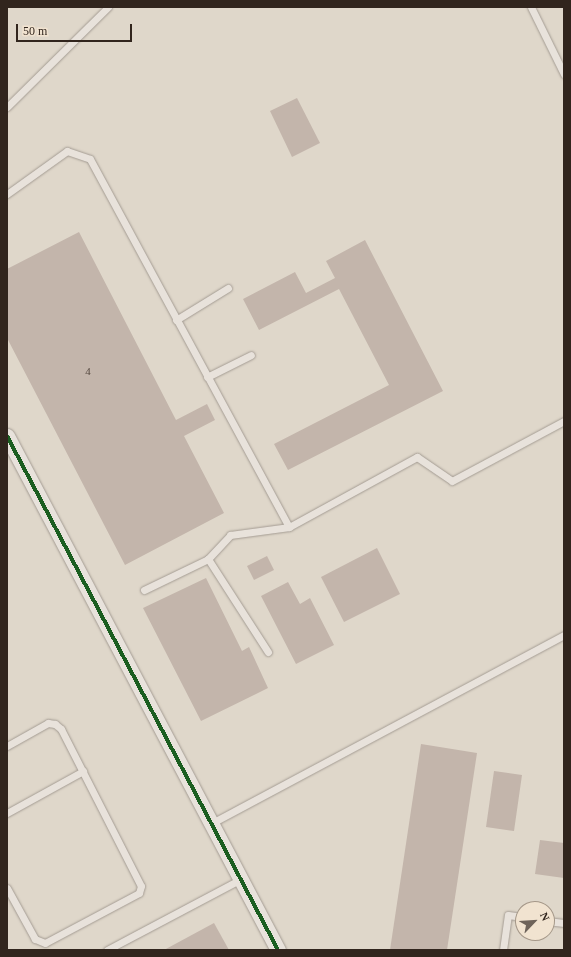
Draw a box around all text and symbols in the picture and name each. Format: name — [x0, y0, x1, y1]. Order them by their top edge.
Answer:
scale bar — [18, 16, 134, 42]
text: 50 m — [23, 24, 47, 38]
house number: 4 — [85, 364, 91, 378]
north arrow — [515, 901, 555, 941]
text: N — [538, 910, 552, 922]

